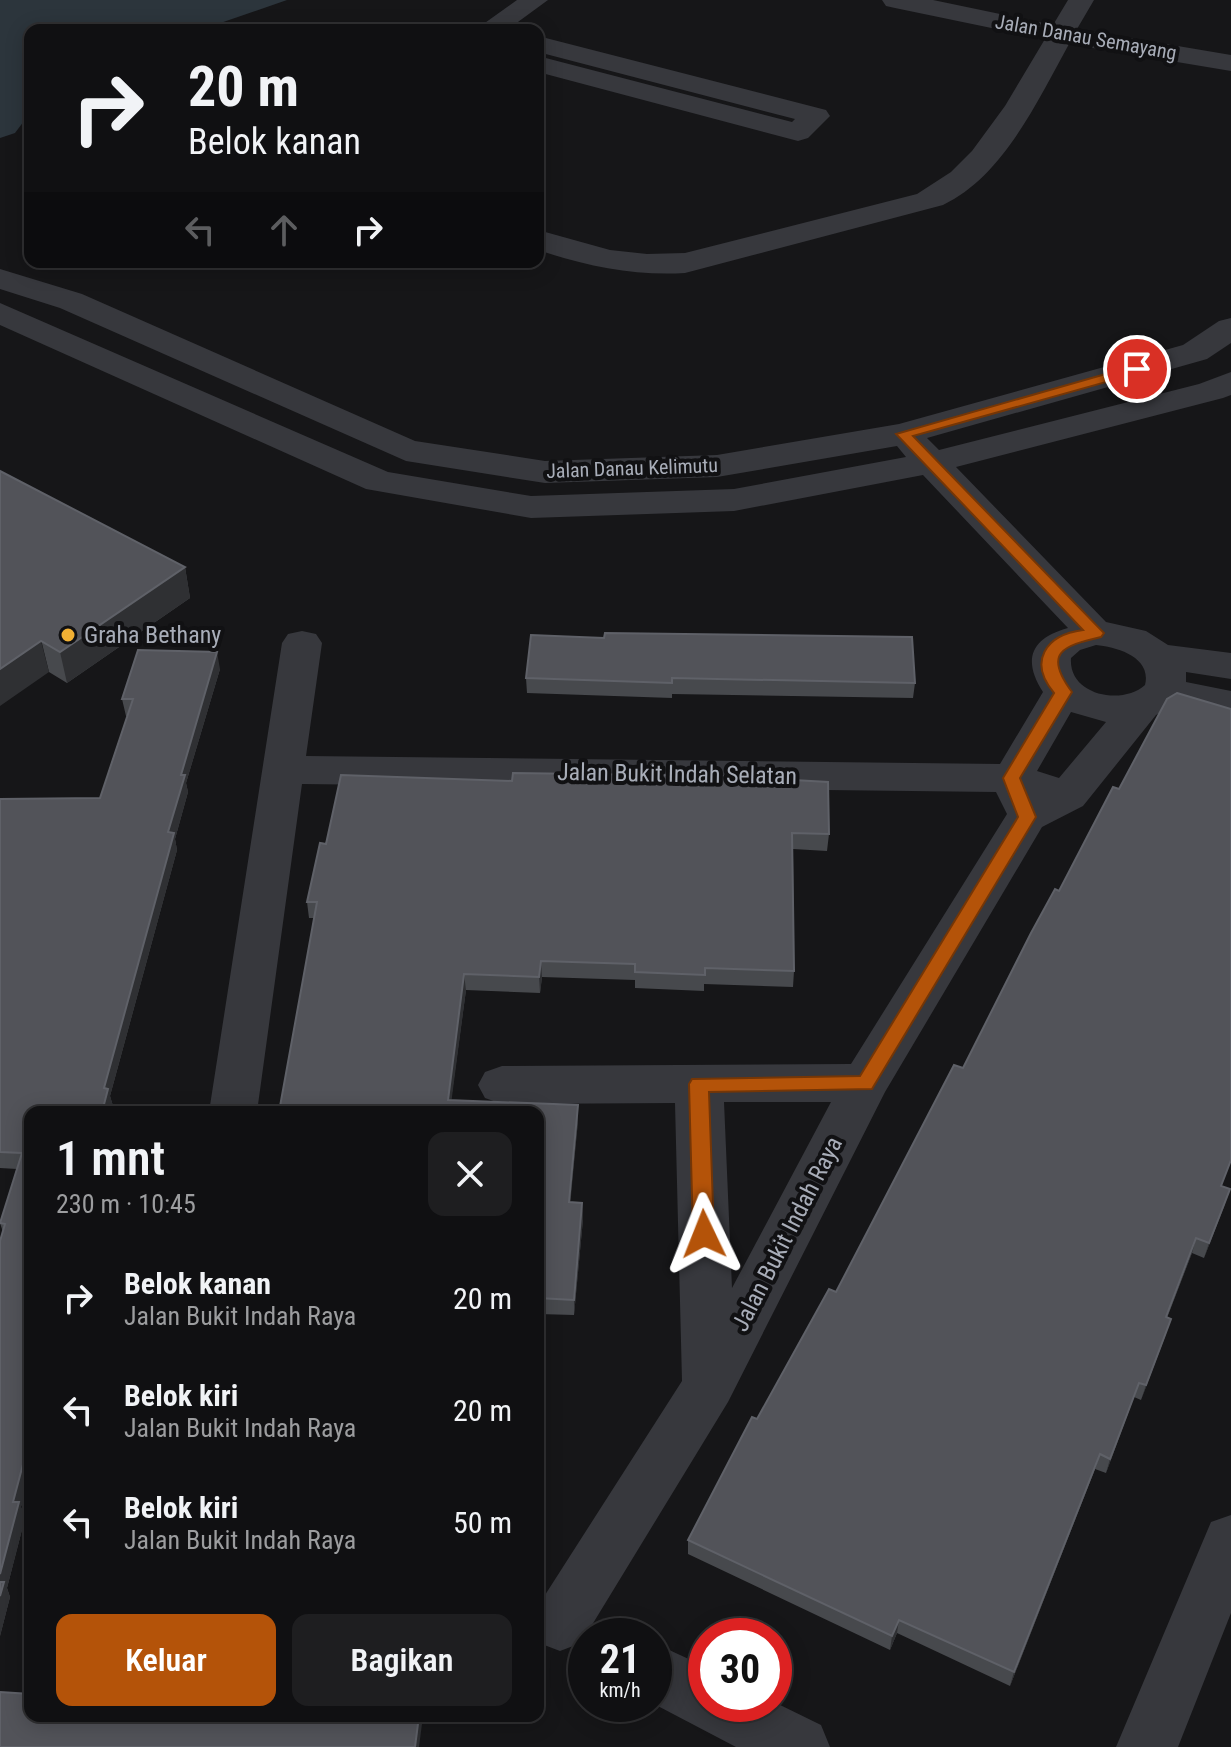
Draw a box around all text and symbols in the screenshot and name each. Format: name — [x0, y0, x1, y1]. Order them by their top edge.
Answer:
street label: Jalan Danau Semayang — [993, 9, 1179, 65]
text: 20 m — [188, 54, 299, 120]
icon: right — [56, 56, 160, 160]
text: Belok kanan — [188, 121, 361, 163]
icon: left — [178, 208, 222, 252]
icon: ahead — [262, 208, 306, 252]
icon: right — [346, 208, 390, 252]
pin — [1103, 335, 1171, 403]
icon: arrive — [1115, 347, 1159, 391]
street label: Jalan Danau Kelimutu — [546, 453, 718, 483]
place label: Graha Bethany — [84, 621, 221, 649]
marker: Graha Bethany — [59, 626, 77, 644]
street label: Jalan Bukit Indah Selatan — [557, 758, 797, 790]
text: 1 mnt — [56, 1130, 165, 1187]
button: close — [428, 1132, 512, 1216]
street label: Jalan Bukit Indah Raya — [726, 1132, 848, 1336]
text: 230 m · 10:45 — [56, 1189, 196, 1219]
position arrow — [662, 1192, 746, 1276]
text: Belok kanan — [124, 1266, 271, 1301]
icon: right — [56, 1276, 100, 1320]
text: 20 m — [453, 1281, 512, 1316]
text: Jalan Bukit Indah Raya — [124, 1301, 356, 1331]
text: Belok kiri — [124, 1378, 238, 1413]
icon: left — [56, 1388, 100, 1432]
text: 20 m — [453, 1393, 512, 1428]
text: Jalan Bukit Indah Raya — [124, 1413, 356, 1443]
text: Belok kiri — [124, 1490, 238, 1525]
icon: left — [56, 1500, 100, 1544]
text: 50 m — [453, 1505, 512, 1540]
text: Jalan Bukit Indah Raya — [124, 1525, 356, 1555]
button: Keluar — [56, 1614, 276, 1706]
button: Bagikan — [292, 1614, 512, 1706]
speed limit sign: 30 — [688, 1618, 792, 1722]
text: 21 — [600, 1636, 640, 1683]
text: km/h — [599, 1678, 641, 1702]

